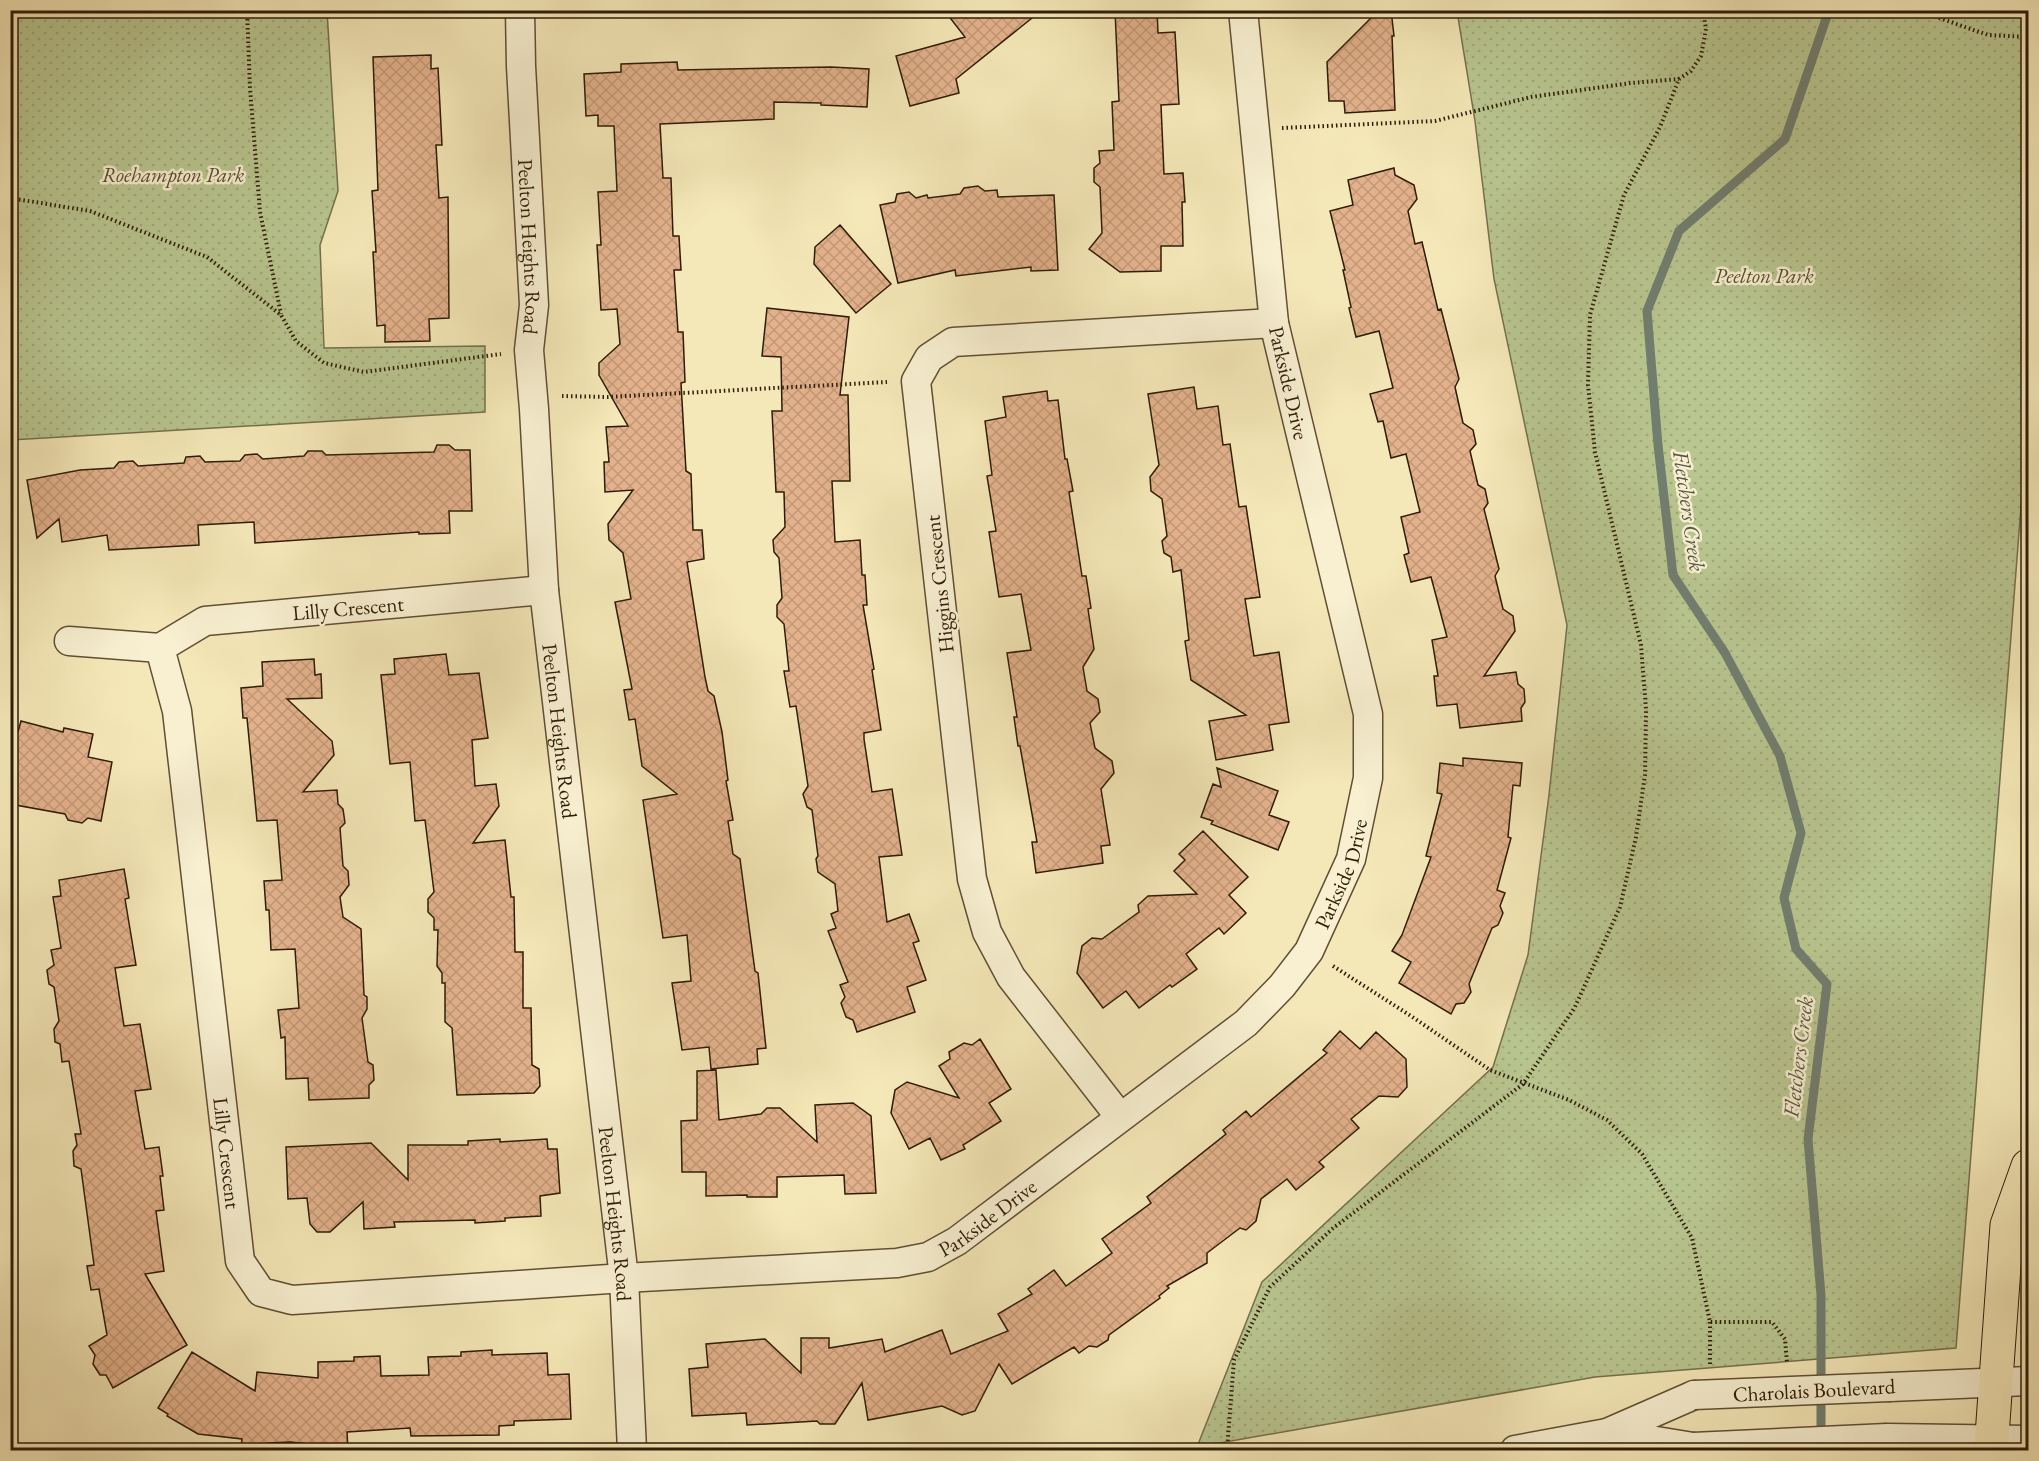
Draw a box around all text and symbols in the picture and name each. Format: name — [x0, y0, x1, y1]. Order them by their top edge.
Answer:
street label: Peelton Heights Road — [513, 158, 548, 336]
park label: Roehampton Park — [102, 161, 245, 188]
park label: Peelton Park — [1714, 262, 1814, 289]
street label: Parkside Drive — [1263, 324, 1315, 442]
water label: Fletchers Creek — [1666, 448, 1712, 573]
street label: Higgins Crescent — [918, 513, 960, 654]
street label: Lilly Crescent — [291, 590, 405, 626]
street label: Peelton Heights Road — [537, 642, 584, 820]
street label: Parkside Drive — [1308, 816, 1373, 933]
water label: Fletchers Creek — [1776, 995, 1820, 1120]
street label: Lilly Crescent — [208, 1096, 247, 1210]
street label: Peelton Heights Road — [593, 1125, 639, 1302]
street label: Parkside Drive — [933, 1173, 1042, 1262]
street label: Charolais Boulevard — [1732, 1372, 1896, 1408]

